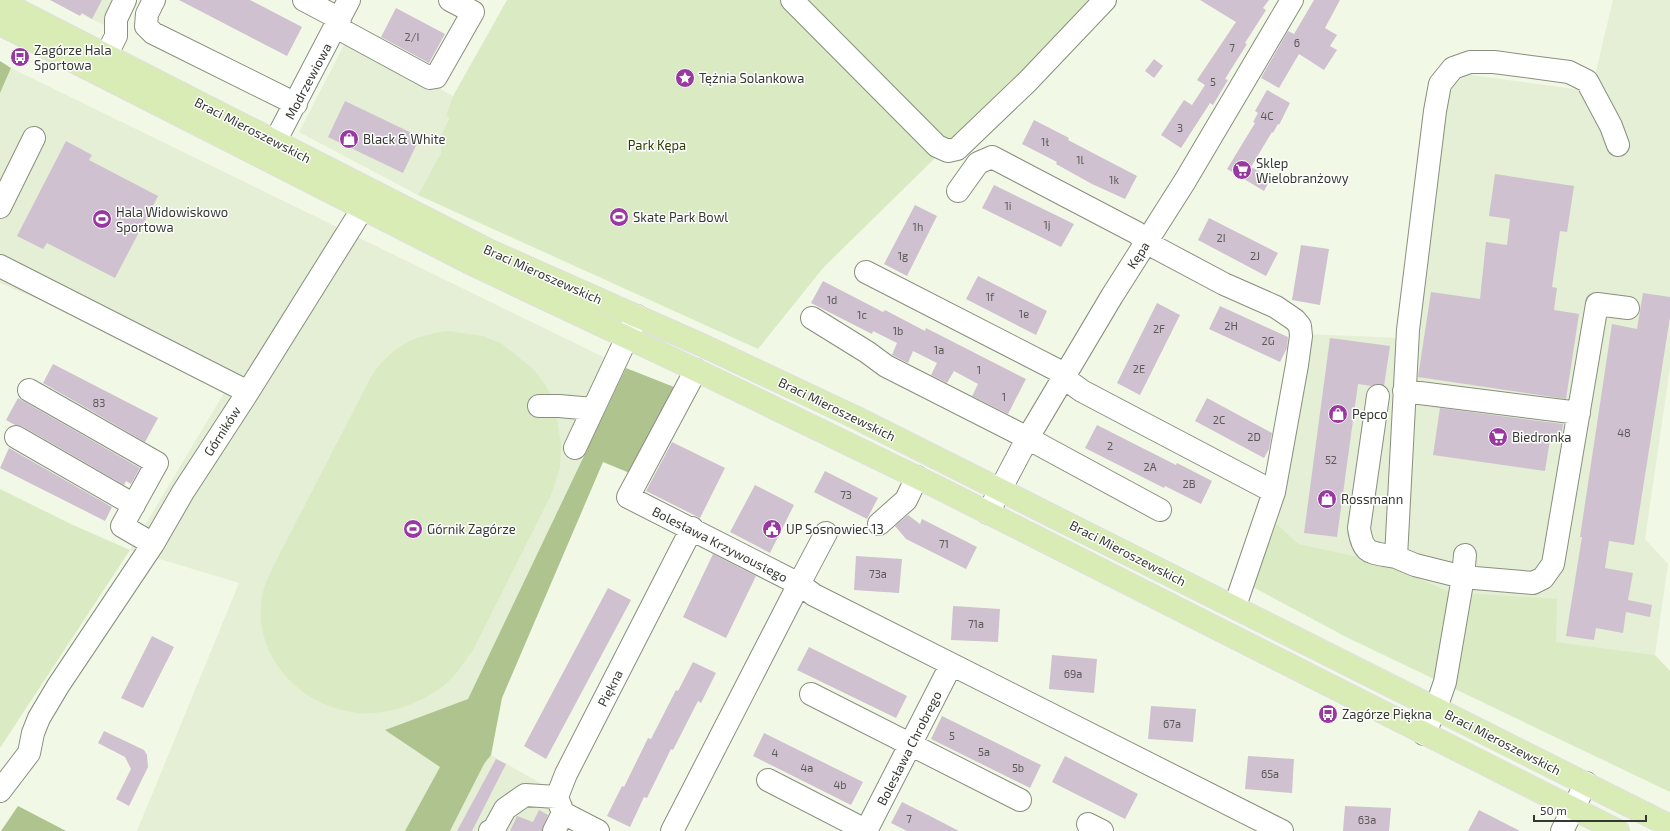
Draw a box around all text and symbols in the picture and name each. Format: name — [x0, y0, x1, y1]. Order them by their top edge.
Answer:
house number: 2/I — [405, 30, 419, 43]
house number: 6 — [1294, 36, 1300, 49]
street label: Modrzewiowa — [281, 40, 335, 122]
house number: 7 — [1229, 41, 1235, 54]
place label: Zagórze Hala Sportowa — [34, 42, 112, 73]
bus stop icon: Zagórze Hala Sportowa — [9, 46, 31, 68]
place icon: Tężnia Solankowa — [674, 67, 696, 89]
place label: Tężnia Solankowa — [699, 70, 804, 86]
house number: 5 — [1210, 75, 1216, 88]
street label: Braci Mieroszewskich — [192, 94, 314, 166]
house number: 4C — [1260, 109, 1274, 122]
house number: 3 — [1177, 121, 1183, 134]
shop icon: Black & White — [338, 128, 360, 150]
place label: Black & White — [363, 131, 446, 147]
house number: 1ł — [1041, 135, 1049, 148]
park label: Park Kępa — [628, 137, 686, 153]
house number: 1l — [1076, 153, 1085, 166]
place label: Sklep Wielobranżowy — [1256, 155, 1349, 186]
supermarket icon: Sklep Wielobranżowy — [1231, 159, 1253, 181]
house number: 1k — [1109, 173, 1119, 186]
house number: 1i — [1004, 199, 1012, 212]
place label: Hala Widowiskowo Sportowa — [116, 204, 228, 235]
sports icon: Skate Park Bowl — [608, 206, 630, 228]
sports icon: Hala Widowiskowo Sportowa — [91, 208, 113, 230]
place label: Skate Park Bowl — [633, 209, 728, 225]
house number: 1j — [1043, 218, 1051, 232]
house number: 1h — [913, 220, 923, 233]
house number: 2I — [1216, 231, 1226, 244]
street label: Kępa — [1123, 238, 1153, 272]
street label: Braci Mieroszewskich — [481, 241, 605, 307]
house number: 1g — [898, 249, 908, 262]
house number: 2J — [1250, 249, 1260, 262]
house number: 1f — [986, 290, 995, 303]
house number: 1d — [827, 293, 837, 306]
house number: 1e — [1019, 307, 1029, 320]
house number: 1c — [857, 308, 867, 321]
house number: 2H — [1224, 319, 1238, 332]
house number: 2F — [1153, 322, 1165, 335]
house number: 1b — [893, 324, 903, 337]
house number: 2G — [1261, 334, 1275, 347]
house number: 1a — [934, 343, 944, 356]
house number: 2E — [1133, 362, 1145, 375]
house number: 1 — [977, 363, 981, 376]
street label: Braci Mieroszewskich — [776, 374, 898, 444]
house number: 1 — [1002, 390, 1006, 403]
house number: 83 — [93, 396, 105, 409]
street label: Górników — [200, 403, 244, 459]
shop icon: Pepco — [1327, 403, 1349, 425]
place label: Pepco — [1352, 406, 1388, 422]
house number: 2C — [1213, 413, 1225, 426]
supermarket icon: Biedronka — [1487, 426, 1509, 448]
house number: 48 — [1617, 426, 1631, 439]
place label: Biedronka — [1512, 429, 1571, 445]
house number: 2D — [1247, 430, 1261, 443]
house number: 2 — [1107, 439, 1113, 452]
house number: 52 — [1325, 453, 1337, 466]
house number: 2A — [1143, 460, 1157, 473]
house number: 2B — [1182, 477, 1196, 490]
house number: 73 — [840, 488, 852, 501]
shop icon: Rossmann — [1316, 488, 1338, 510]
place label: Rossmann — [1341, 491, 1403, 507]
street label: Bolesława Krzywoustego — [650, 503, 790, 585]
street label: Braci Mieroszewskich — [1067, 517, 1189, 589]
sports icon: Górnik Zagórze — [402, 518, 424, 540]
public building icon: UP Sosnowiec 13 — [761, 518, 783, 540]
place label: Górnik Zagórze — [427, 521, 516, 537]
place label: UP Sosnowiec 13 — [786, 521, 884, 537]
house number: 71 — [939, 537, 949, 550]
house number: 73a — [869, 567, 887, 580]
house number: 71a — [968, 617, 984, 630]
street label: Piękna — [594, 667, 626, 709]
house number: 69a — [1064, 667, 1082, 680]
street label: Bolesława Chrobrego — [873, 688, 945, 808]
bus stop icon: Zagórze Piękna — [1317, 703, 1339, 725]
place label: Zagórze Piękna — [1342, 706, 1432, 722]
street label: Braci Mieroszewskich — [1442, 706, 1564, 778]
house number: 67a — [1163, 717, 1181, 730]
house number: 5 — [949, 729, 955, 742]
house number: 5a — [978, 745, 990, 758]
house number: 4 — [772, 746, 779, 759]
house number: 4a — [801, 761, 813, 774]
house number: 5b — [1012, 761, 1024, 774]
house number: 65a — [1261, 767, 1279, 780]
house number: 4b — [833, 778, 847, 791]
scale bar — [1534, 797, 1646, 823]
text: 50 m — [1540, 803, 1567, 817]
house number: 7 — [906, 812, 912, 825]
house number: 63a — [1358, 813, 1376, 826]

